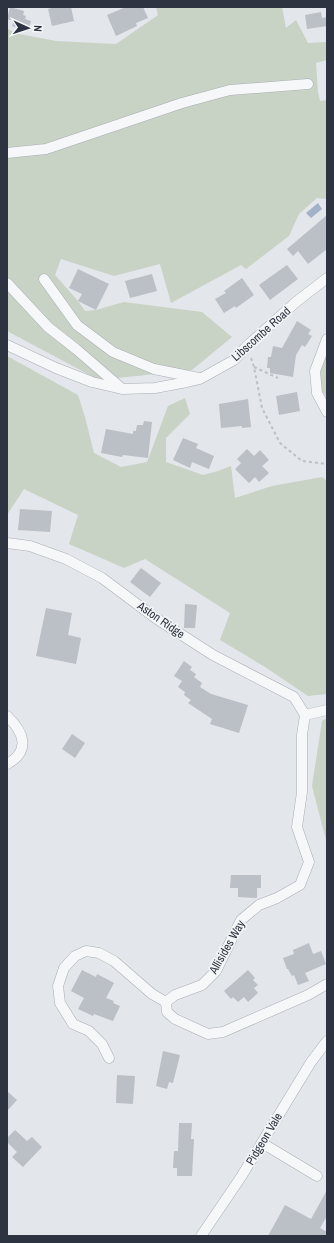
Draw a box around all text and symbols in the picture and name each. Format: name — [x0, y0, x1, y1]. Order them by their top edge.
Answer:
north arrow — [8, 8, 48, 48]
text: N — [31, 25, 45, 32]
street label: Libscombe Road — [228, 303, 294, 365]
street label: Aston Ridge — [133, 597, 188, 642]
street label: Allisides Way — [205, 917, 249, 978]
street label: Pidgeon Vale — [242, 1110, 286, 1168]

